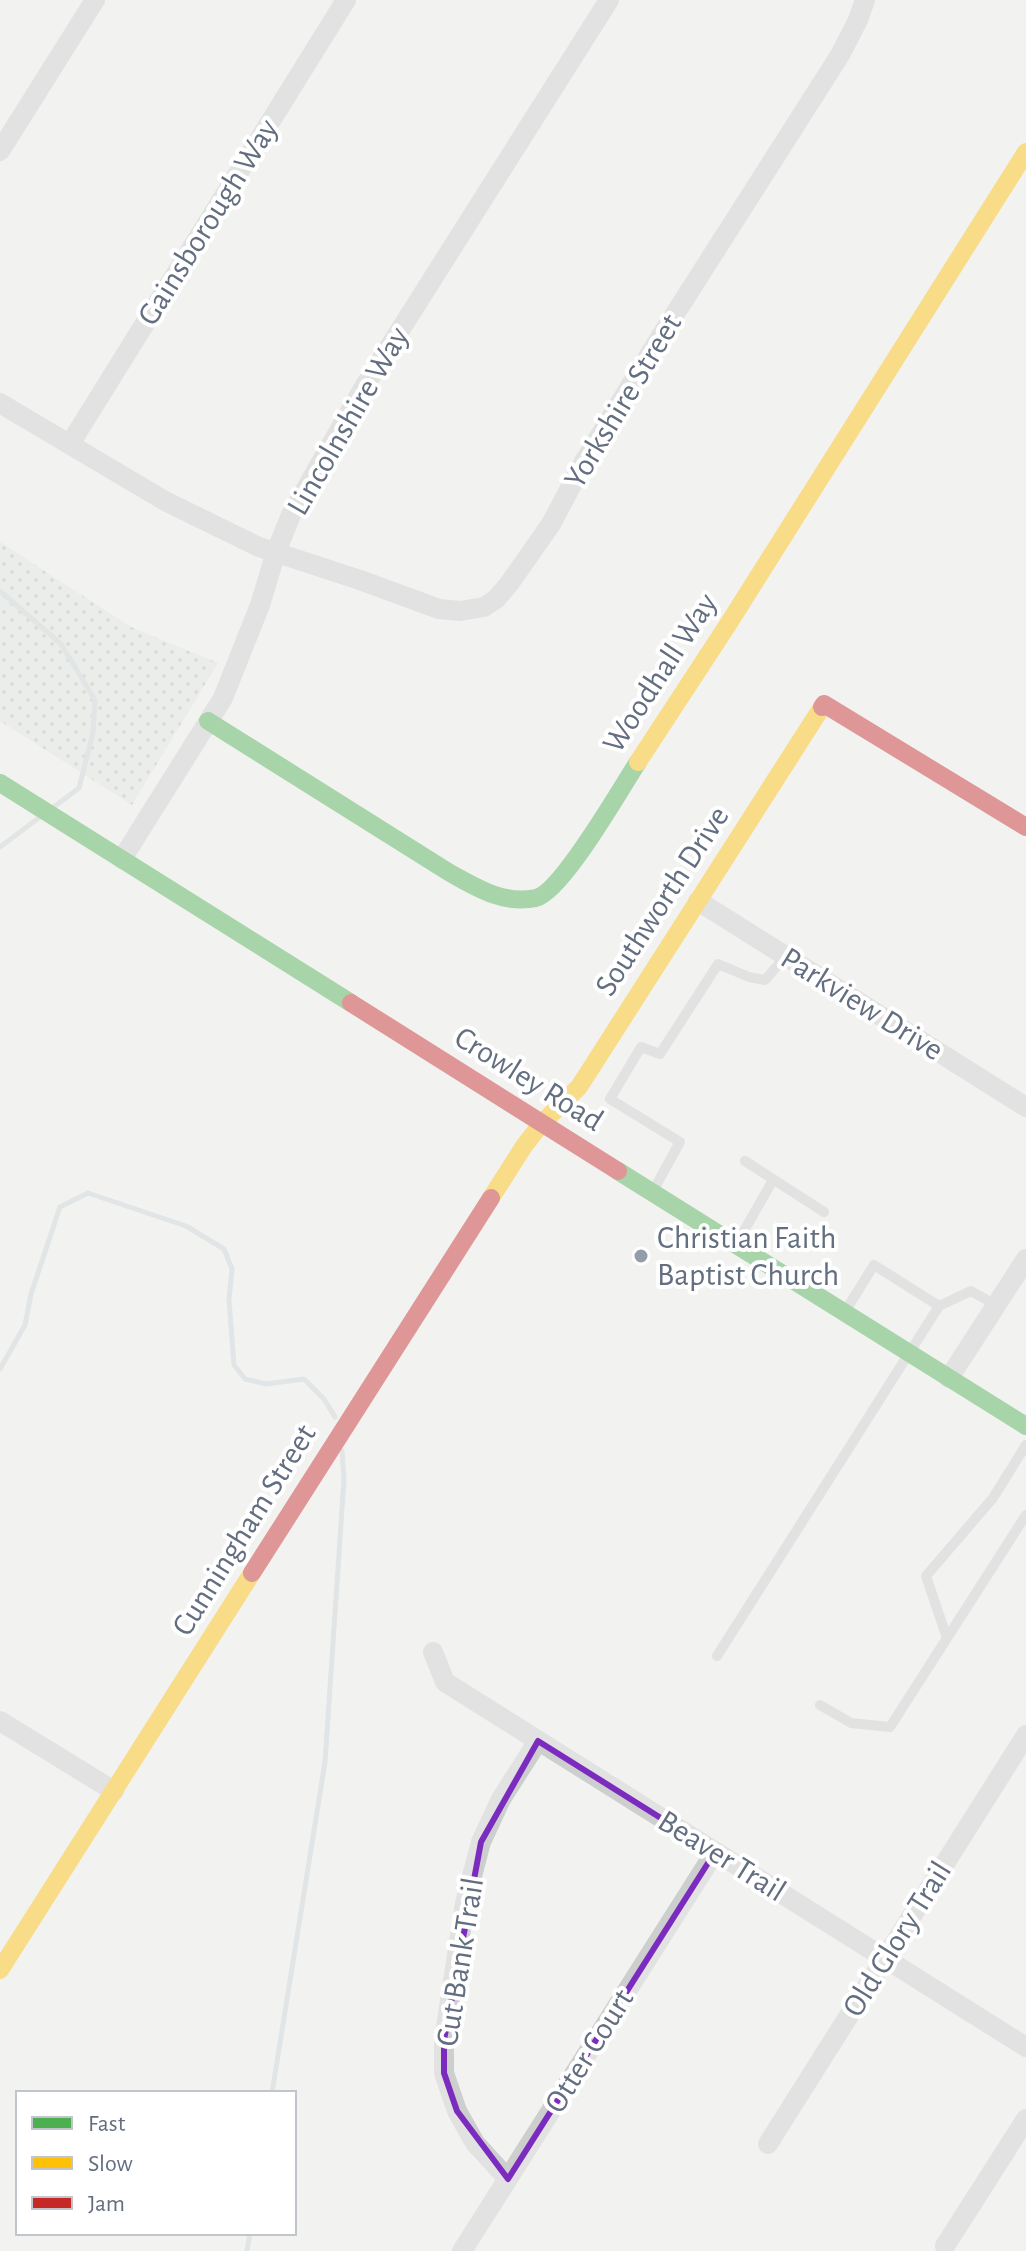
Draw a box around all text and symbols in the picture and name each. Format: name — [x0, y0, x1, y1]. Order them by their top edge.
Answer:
street label: Gainsborough Way — [132, 113, 284, 331]
street label: Yorkshire Street — [559, 308, 687, 494]
street label: Lincolnshire Way — [281, 321, 415, 521]
street label: Woodhall Way — [597, 587, 723, 758]
street label: Southworth Drive — [589, 801, 735, 1001]
street label: Parkview Drive — [775, 941, 949, 1067]
street label: Crowley Road — [449, 1021, 609, 1137]
place label: Christian Faith Baptist Church — [657, 1222, 839, 1291]
marker: Christian Faith Baptist Church — [632, 1247, 650, 1265]
street label: Cunningham Street — [166, 1419, 322, 1641]
street label: Beaver Trail — [653, 1804, 791, 1908]
street label: Old Glory Trail — [837, 1856, 957, 2022]
street label: Cut Bank Trail — [431, 1875, 489, 2049]
street label: Otter Court — [539, 1984, 639, 2118]
legend — [16, 2091, 296, 2235]
text: Fast — [88, 2112, 126, 2136]
text: Slow — [88, 2152, 133, 2176]
text: Jam — [88, 2192, 125, 2216]

